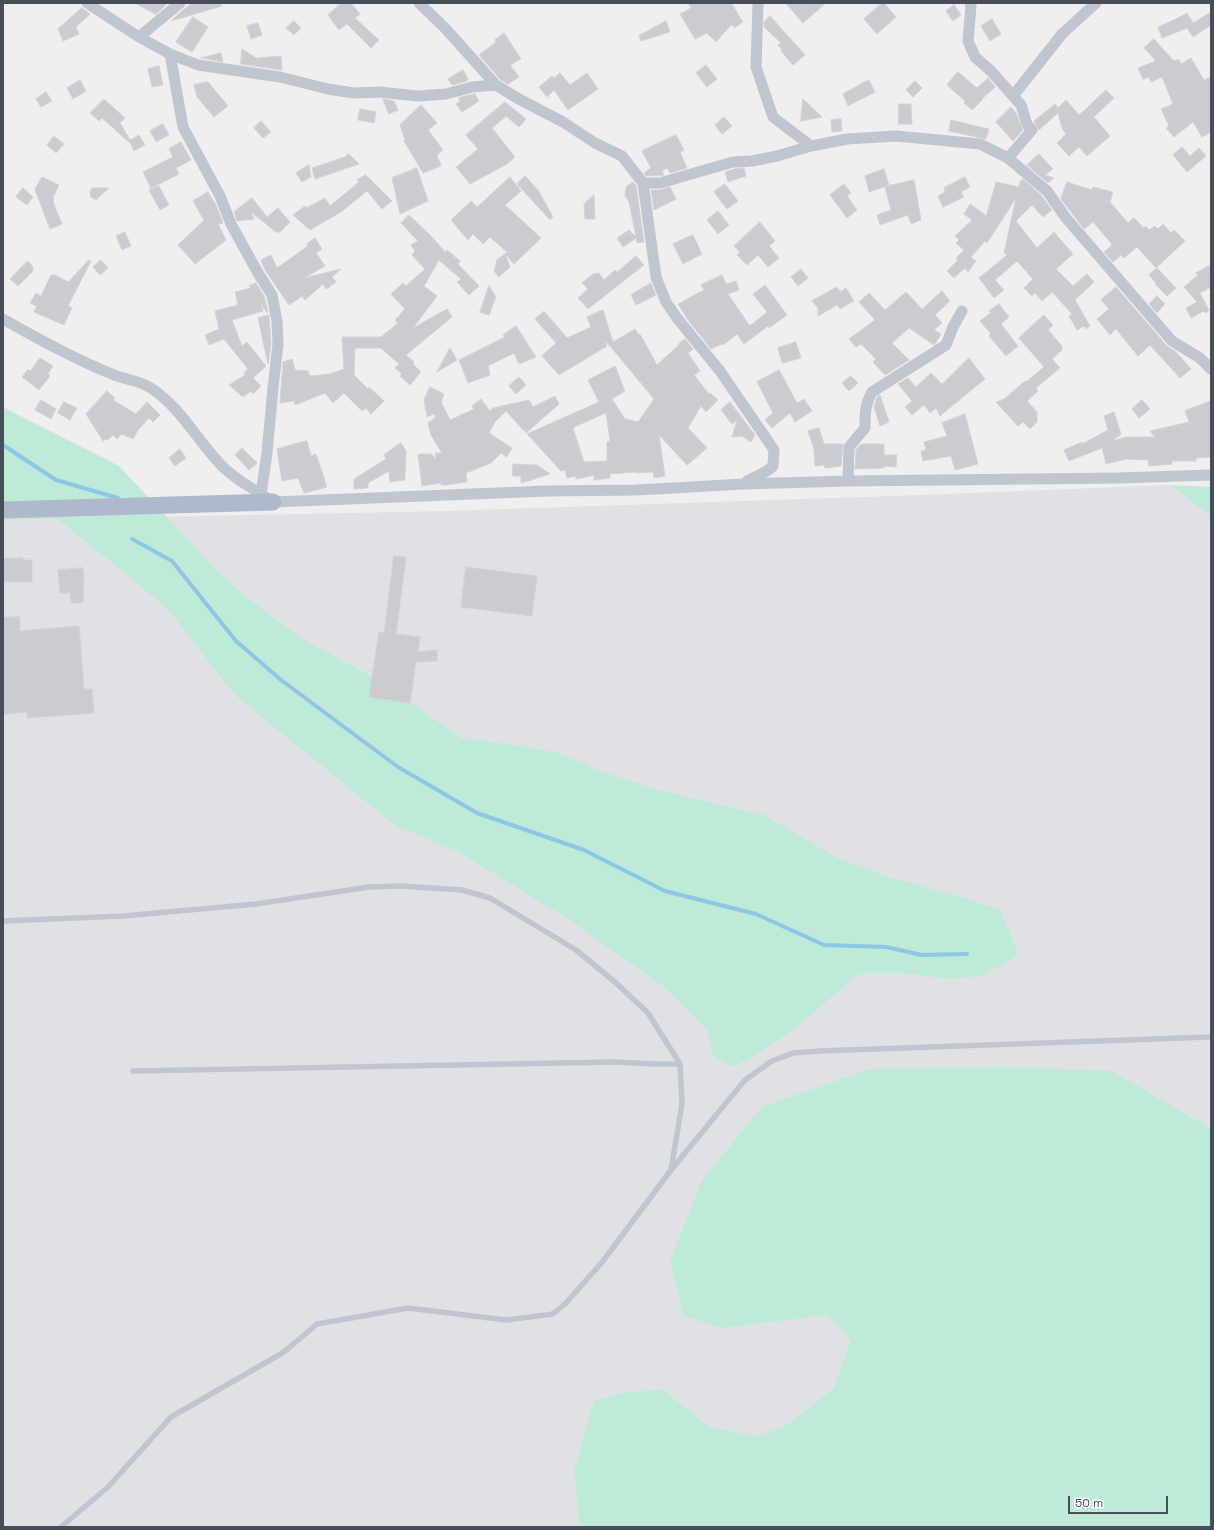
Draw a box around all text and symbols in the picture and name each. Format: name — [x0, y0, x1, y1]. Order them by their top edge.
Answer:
scale bar — [1070, 1488, 1170, 1514]
text: 50 m — [1075, 1495, 1103, 1511]

